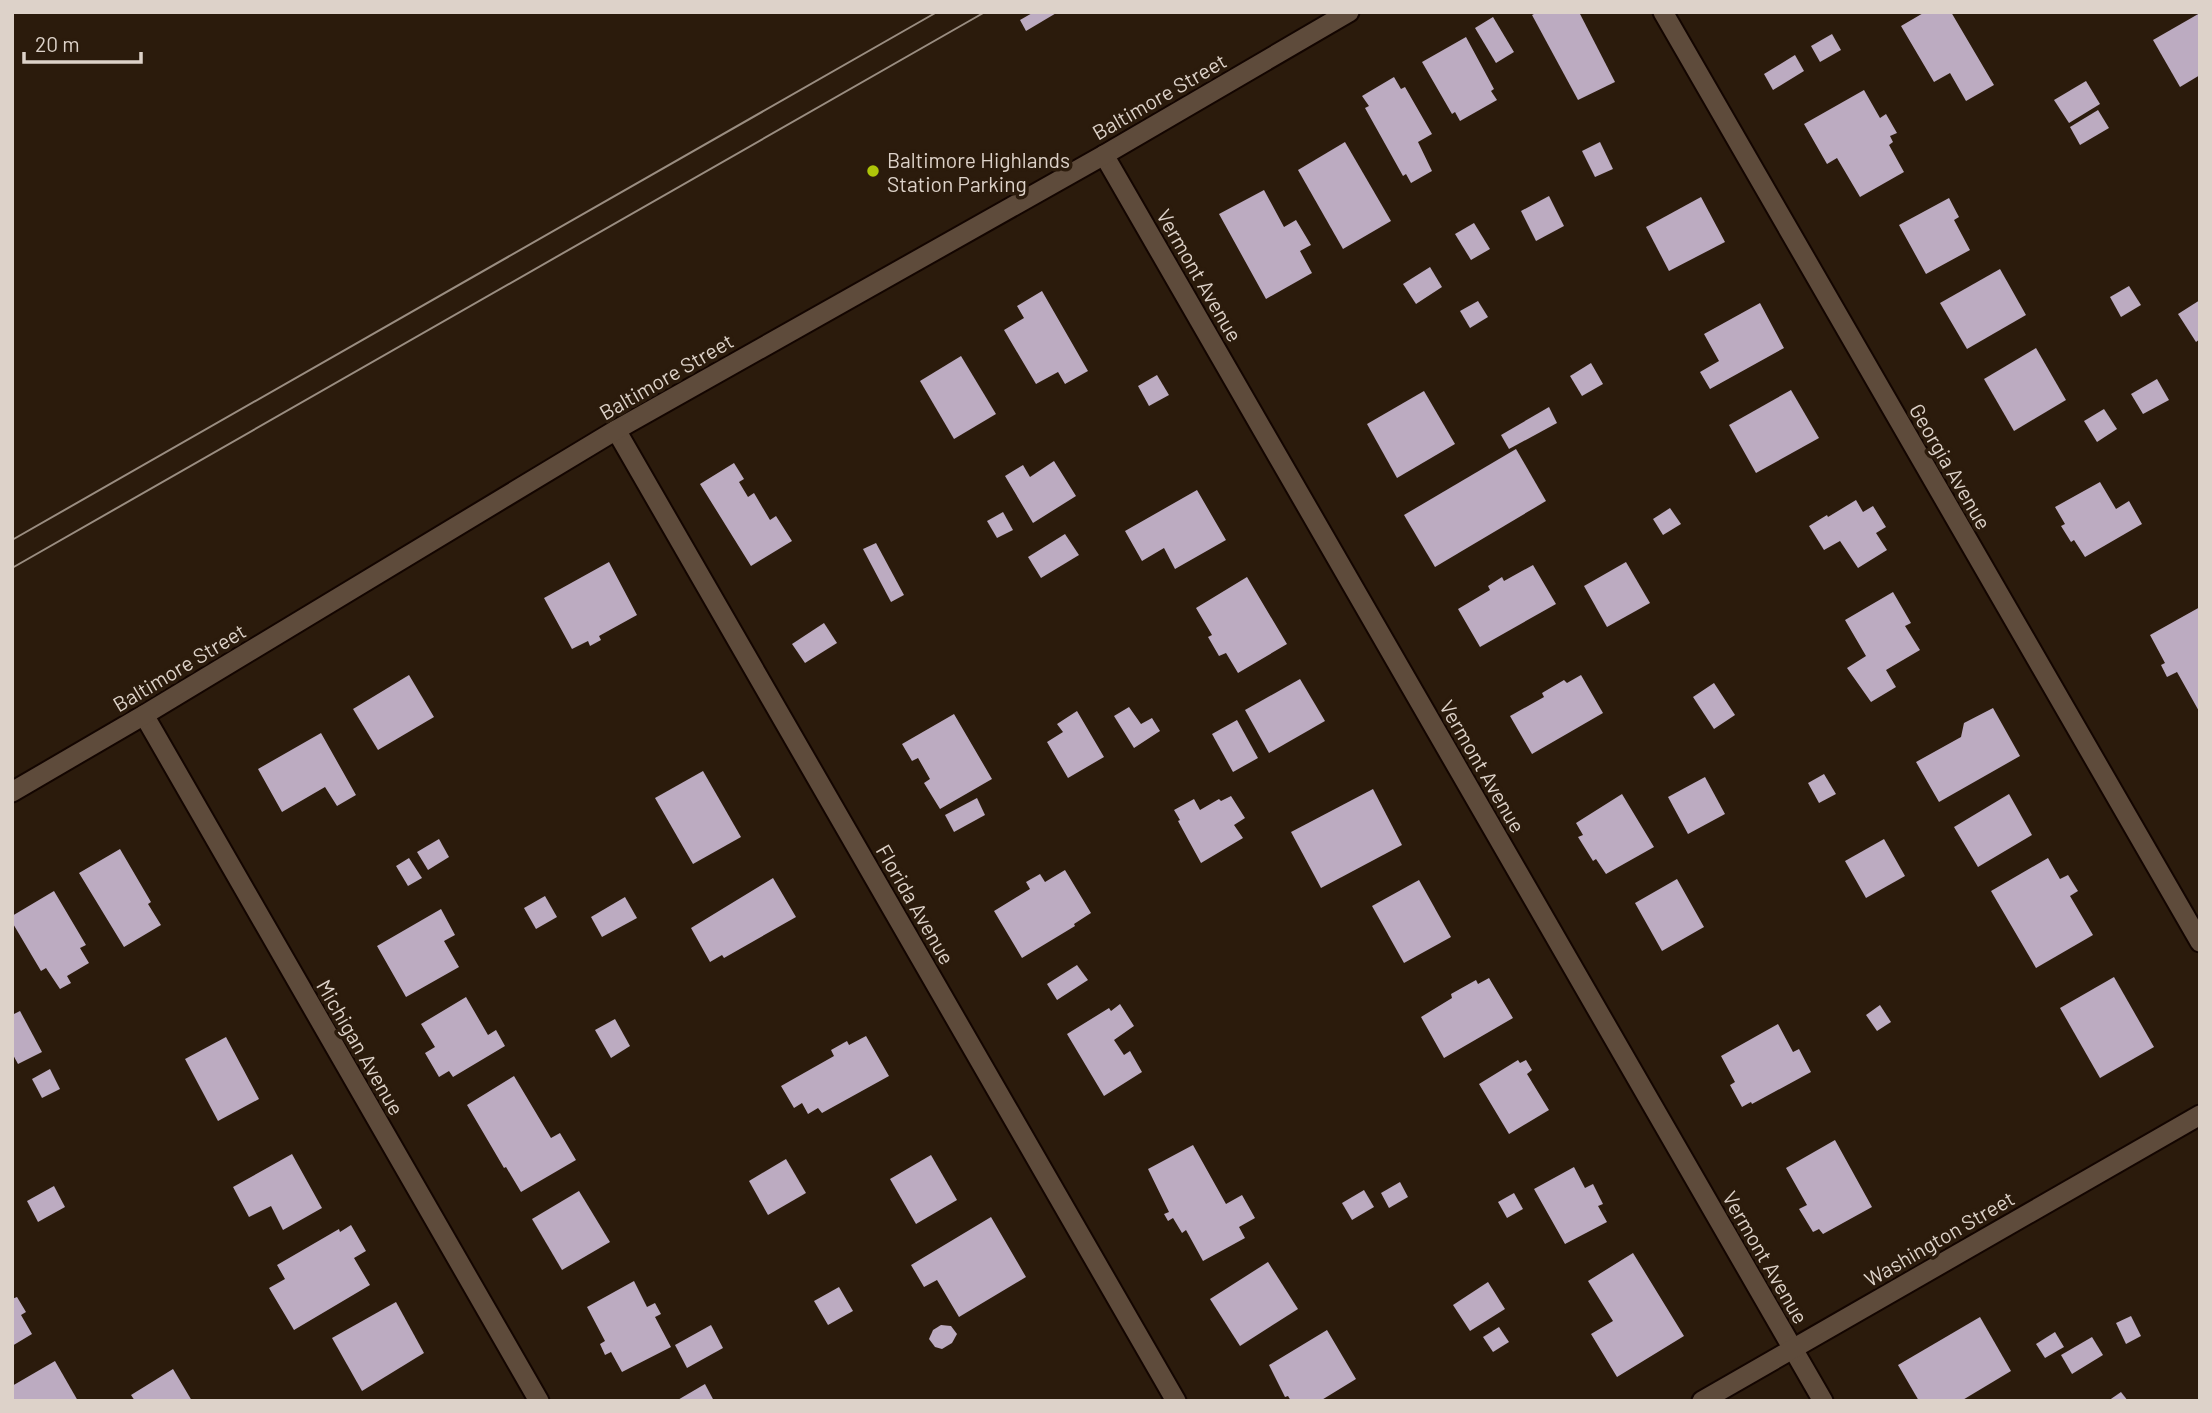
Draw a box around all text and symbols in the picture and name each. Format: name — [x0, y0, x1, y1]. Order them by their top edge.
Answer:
scale bar — [24, 21, 142, 65]
text: 20 m — [35, 31, 80, 56]
street label: Baltimore Street — [1088, 48, 1230, 144]
place label: Baltimore Highlands Station Parking — [887, 147, 1070, 196]
marker: Baltimore Highlands Station Parking — [865, 163, 881, 179]
street label: Vermont Avenue — [1152, 204, 1248, 346]
street label: Baltimore Street — [595, 328, 737, 424]
street label: Georgia Avenue — [1905, 399, 1997, 533]
street label: Baltimore Street — [108, 618, 250, 716]
street label: Vermont Avenue — [1435, 695, 1531, 837]
street label: Florida Avenue — [872, 840, 960, 968]
street label: Michigan Avenue — [312, 975, 410, 1119]
street label: Washington Street — [1860, 1185, 2018, 1291]
street label: Vermont Avenue — [1718, 1186, 1814, 1328]

